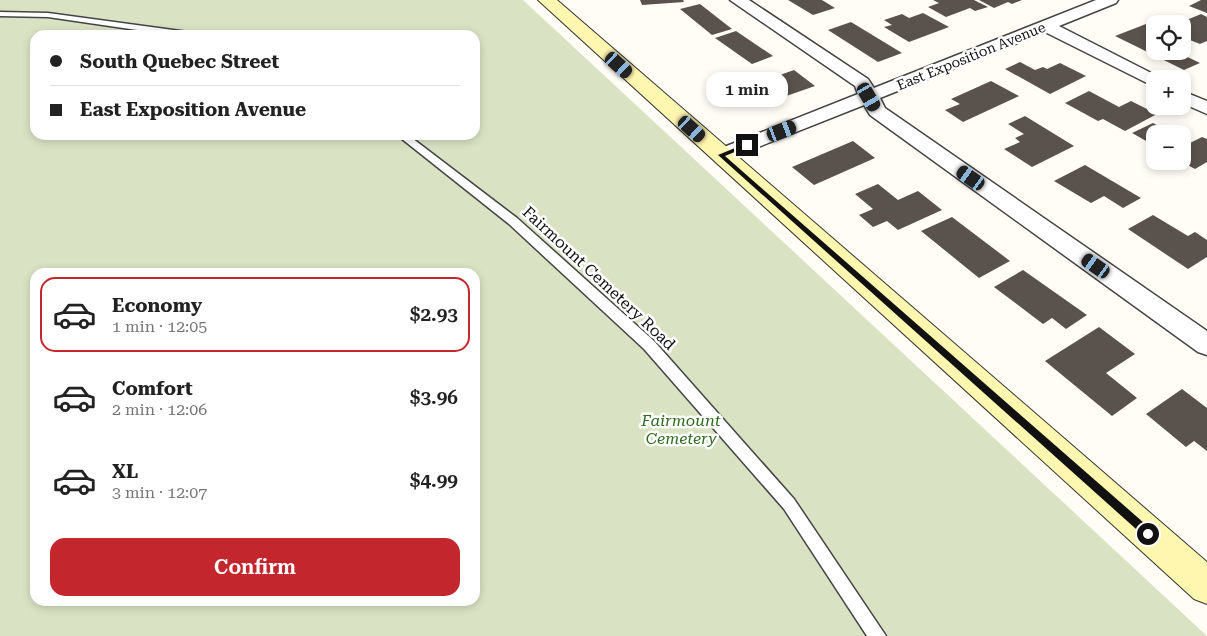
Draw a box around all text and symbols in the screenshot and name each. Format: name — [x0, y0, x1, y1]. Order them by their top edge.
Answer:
map controls — [1146, 15, 1191, 170]
button: locate — [1146, 15, 1191, 60]
street label: East Exposition Avenue — [894, 19, 1048, 93]
car — [602, 49, 635, 81]
text: South Quebec Street — [80, 50, 279, 73]
button: + — [1146, 70, 1191, 115]
callout: 1 min — [706, 72, 788, 108]
text: 1 min — [725, 80, 769, 99]
car — [855, 80, 882, 114]
text: East Exposition Avenue — [80, 98, 306, 121]
car — [675, 113, 708, 145]
car — [765, 119, 798, 143]
button: − — [1146, 125, 1191, 170]
route end — [736, 134, 758, 156]
car — [954, 163, 987, 193]
street label: Fairmount Cemetery Road — [519, 202, 679, 354]
car — [1079, 251, 1112, 281]
icon: car — [52, 292, 97, 337]
text: Economy — [112, 294, 202, 317]
text: $2.93 — [410, 303, 458, 326]
text: 1 min · 12:05 — [112, 317, 207, 336]
icon: car — [52, 375, 97, 420]
text: Comfort — [112, 377, 193, 400]
text: $3.96 — [410, 386, 458, 409]
text: 2 min · 12:06 — [112, 400, 207, 419]
park label: Fairmount Cemetery — [640, 411, 721, 448]
icon: car — [52, 458, 97, 503]
text: XL — [112, 460, 138, 483]
text: $4.99 — [410, 469, 458, 492]
text: 3 min · 12:07 — [112, 483, 207, 502]
route start — [1137, 523, 1159, 545]
button: Confirm — [50, 538, 460, 596]

